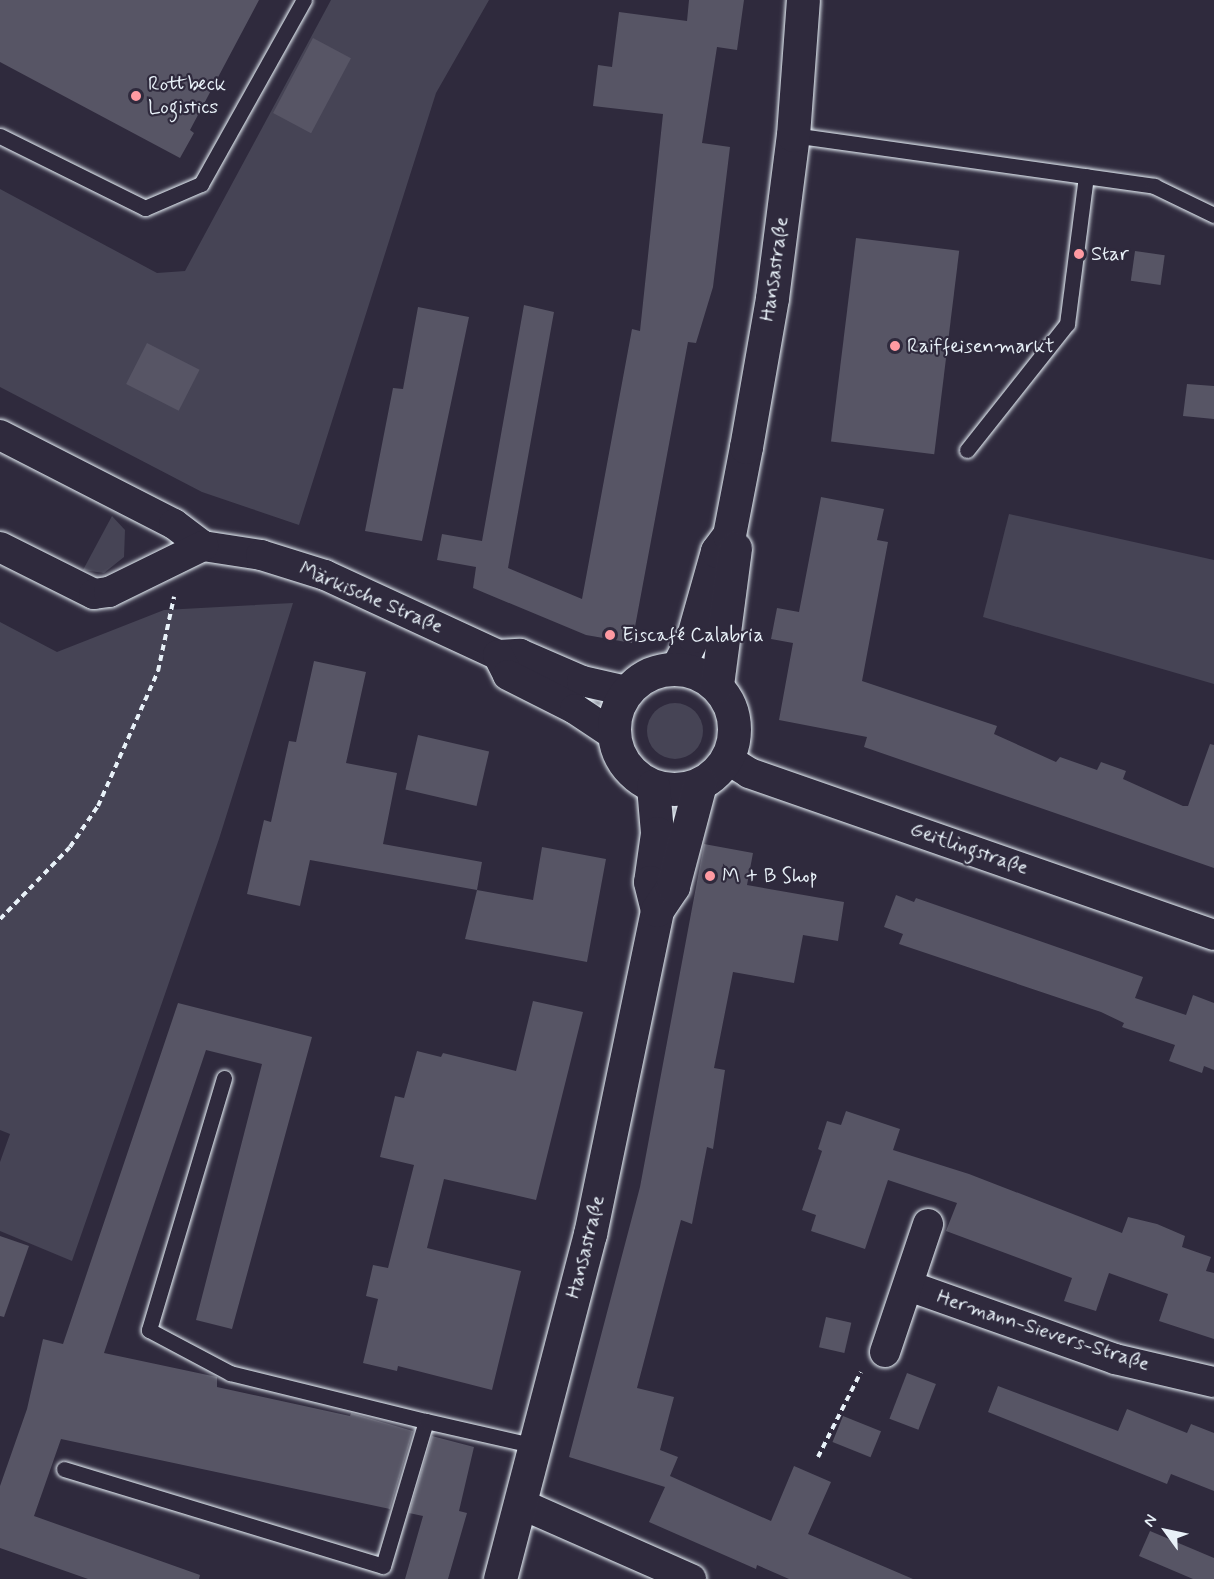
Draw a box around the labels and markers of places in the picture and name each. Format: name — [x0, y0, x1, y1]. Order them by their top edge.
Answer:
place label: Rottbeck Logistics — [148, 72, 226, 119]
marker: Rottbeck Logistics — [129, 89, 143, 103]
place label: Star — [1091, 242, 1129, 266]
marker: Star — [1072, 247, 1086, 261]
place label: Raiffeisenmarkt — [907, 334, 1054, 358]
marker: Raiffeisenmarkt — [888, 339, 902, 353]
place label: Eiscafé Calabria — [622, 623, 764, 647]
marker: Eiscafé Calabria — [603, 628, 617, 642]
place label: M + B Shop — [722, 864, 819, 888]
marker: M + B Shop — [703, 869, 717, 883]

